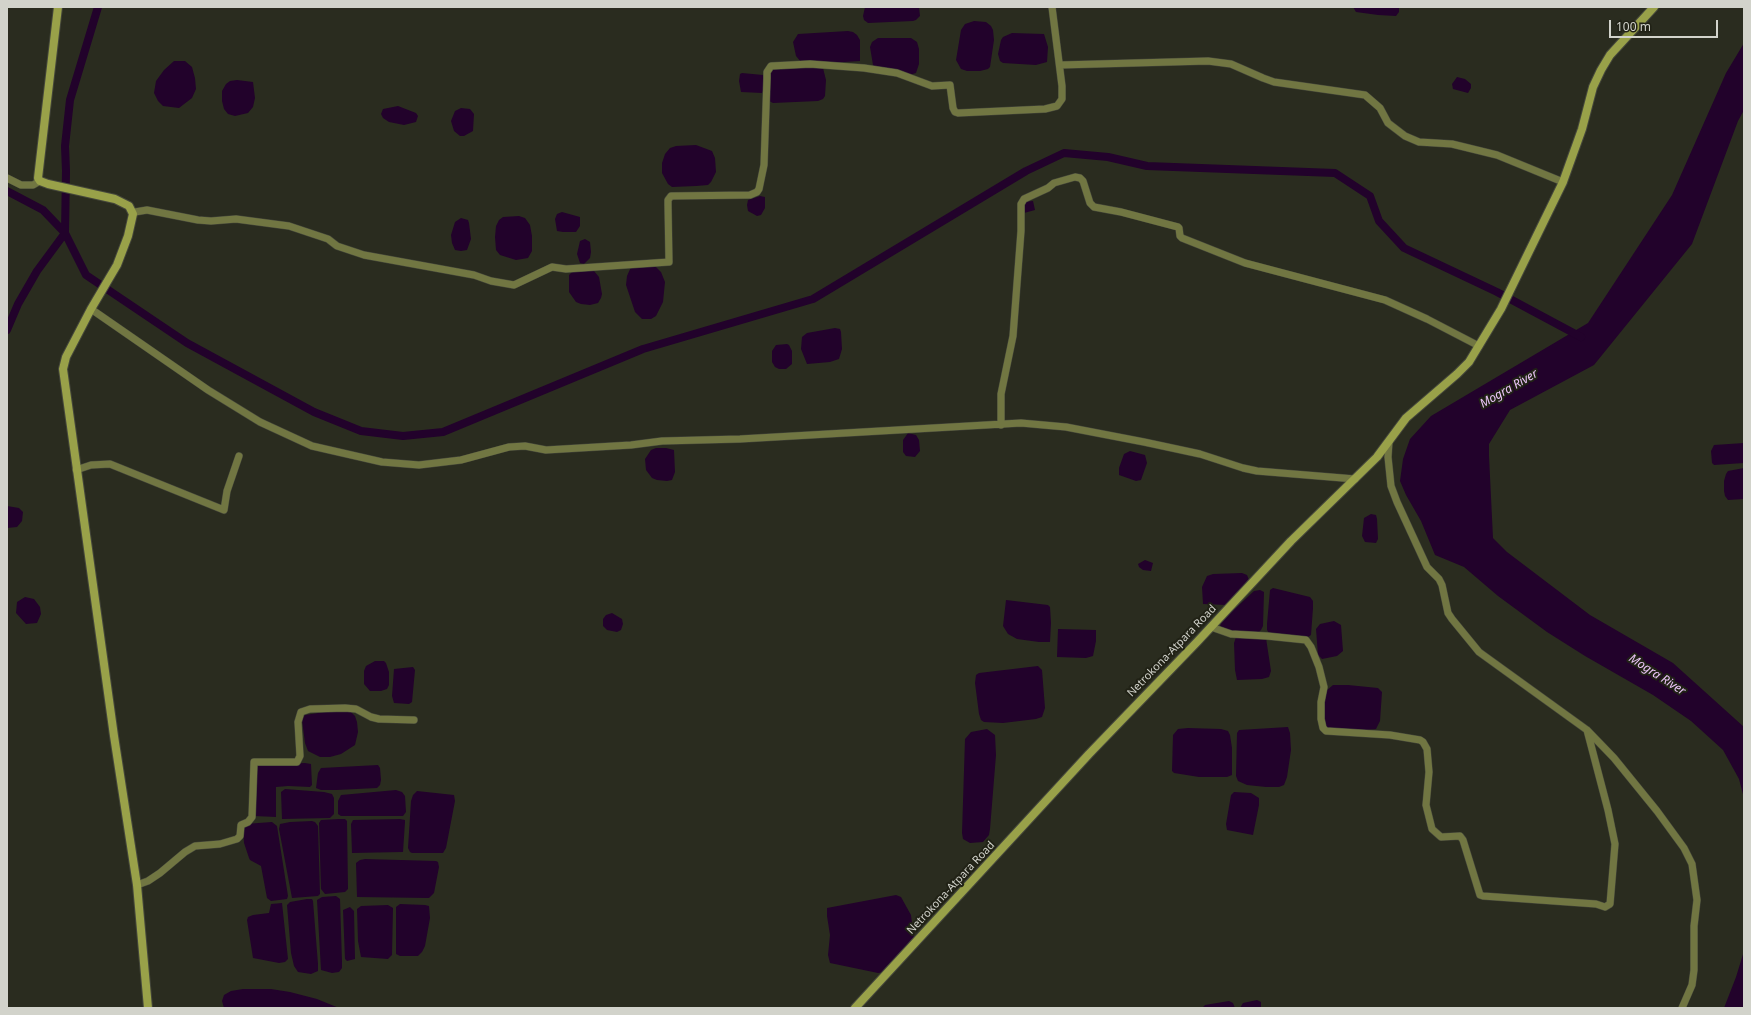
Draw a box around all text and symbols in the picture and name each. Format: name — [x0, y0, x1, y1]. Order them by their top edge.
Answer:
scale bar — [1611, 12, 1720, 38]
text: 100 m — [1616, 18, 1651, 35]
water label: Mogra River — [1477, 367, 1541, 411]
street label: Netrokona-Atpara Road — [1125, 602, 1219, 700]
water label: Mogra River — [1626, 651, 1688, 699]
street label: Netrokona-Atpara Road — [904, 839, 998, 937]

